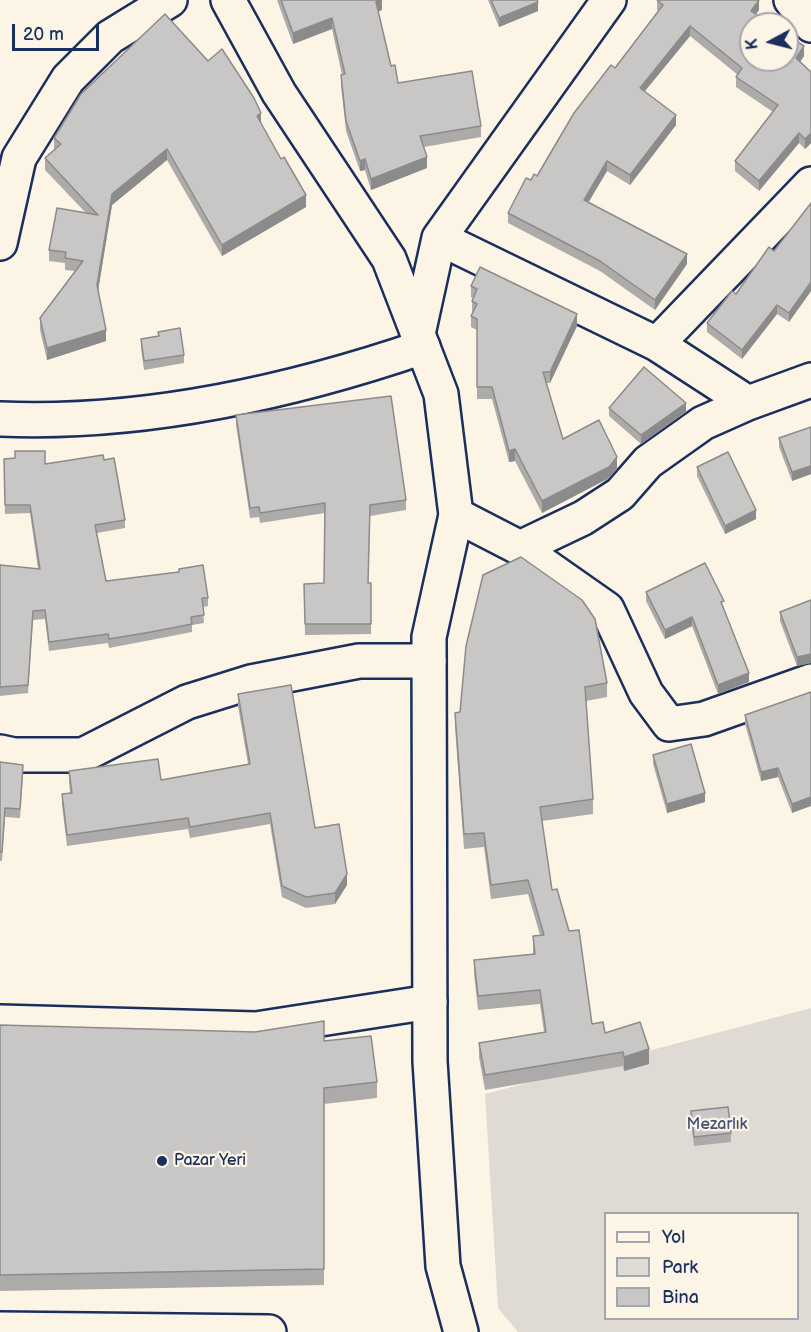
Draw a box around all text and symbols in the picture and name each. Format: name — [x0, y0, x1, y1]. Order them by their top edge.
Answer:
scale bar — [15, 12, 102, 50]
north arrow — [739, 12, 799, 72]
text: 20 m — [23, 24, 64, 45]
text: K — [743, 37, 763, 51]
park label: Mezarlık — [687, 1115, 747, 1135]
place label: Pazar Yeri — [174, 1151, 246, 1171]
marker: Pazar Yeri — [155, 1154, 169, 1168]
legend — [604, 1212, 799, 1320]
text: Yol — [662, 1227, 685, 1248]
text: Park — [662, 1257, 698, 1278]
text: Bina — [662, 1287, 699, 1308]

